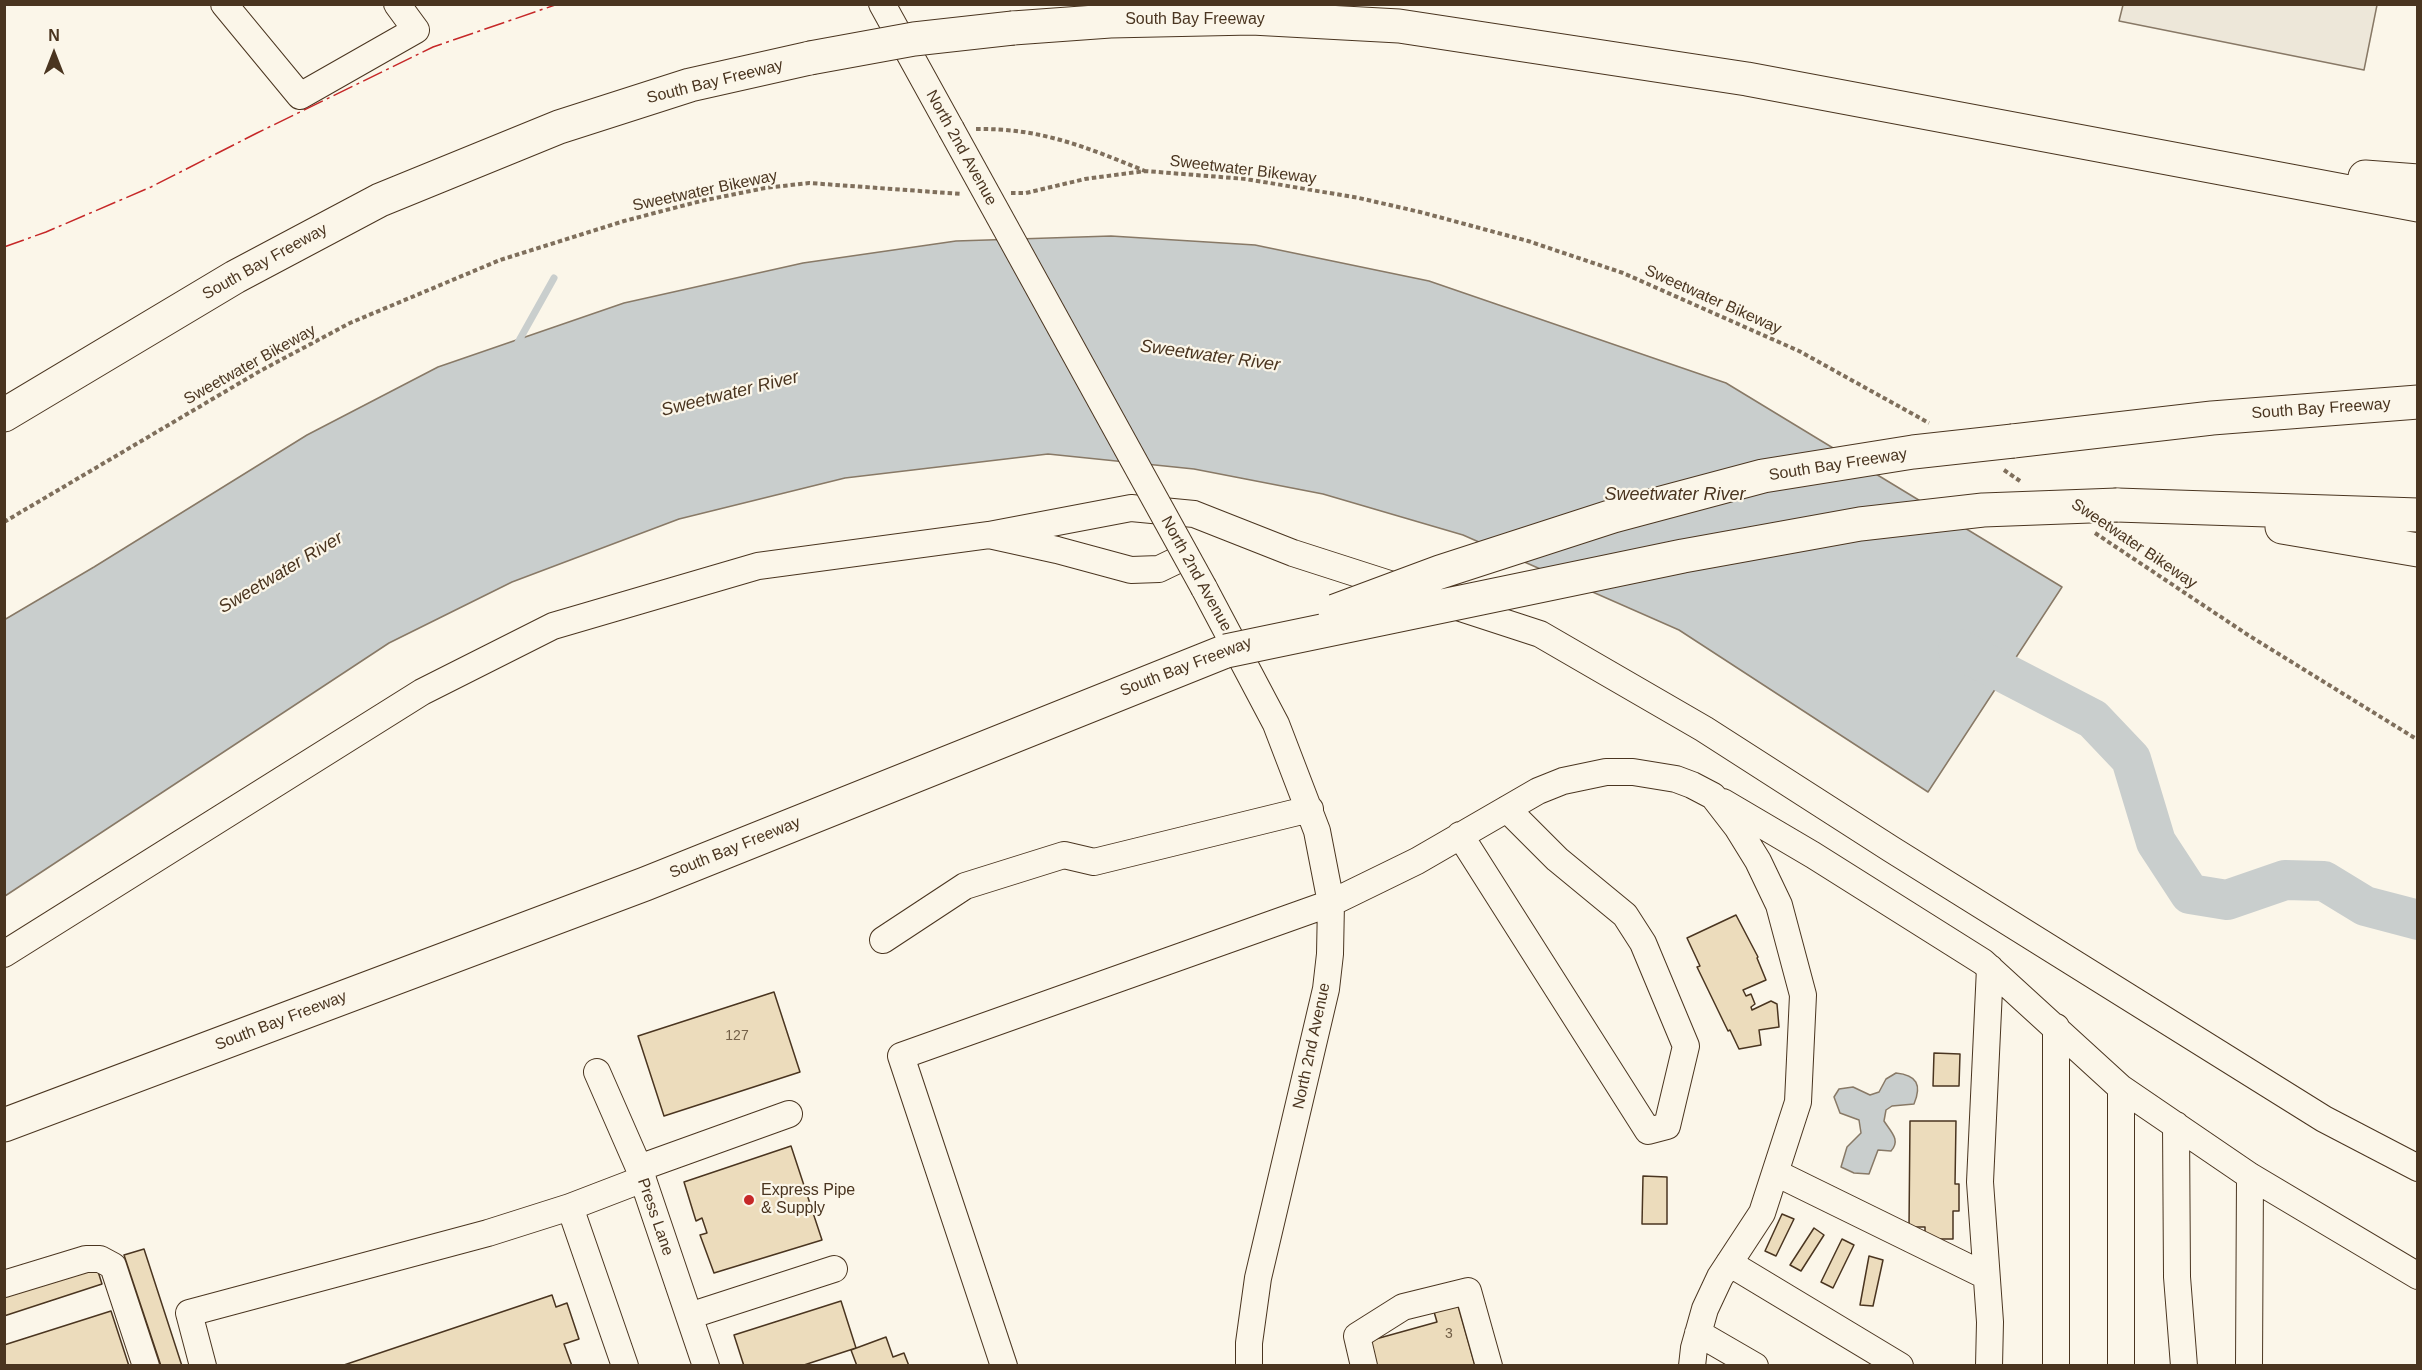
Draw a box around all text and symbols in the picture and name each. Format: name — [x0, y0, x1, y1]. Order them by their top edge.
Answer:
street label: South Bay Freeway — [1125, 10, 1265, 30]
north arrow — [24, 24, 84, 84]
text: N — [48, 27, 60, 44]
street label: South Bay Freeway — [645, 56, 785, 108]
street label: North 2nd Avenue — [921, 87, 1001, 209]
street label: Sweetwater Bikeway — [1169, 151, 1317, 189]
street label: Sweetwater Bikeway — [631, 166, 779, 216]
street label: South Bay Freeway — [199, 220, 331, 304]
street label: Sweetwater Bikeway — [1642, 261, 1784, 339]
street label: Sweetwater Bikeway — [181, 321, 319, 409]
water label: Sweetwater River — [1139, 335, 1281, 377]
water label: Sweetwater River — [659, 366, 801, 422]
street label: South Bay Freeway — [2251, 395, 2391, 423]
street label: South Bay Freeway — [1768, 445, 1908, 485]
water label: Sweetwater River — [1604, 484, 1746, 506]
street label: Sweetwater Bikeway — [2067, 495, 2201, 593]
street label: North 2nd Avenue — [1156, 513, 1236, 635]
water label: Sweetwater River — [215, 527, 347, 619]
street label: South Bay Freeway — [1117, 633, 1255, 701]
street label: South Bay Freeway — [667, 813, 803, 883]
street label: North 2nd Avenue — [1289, 981, 1335, 1111]
street label: South Bay Freeway — [212, 987, 350, 1055]
house number: 127 — [725, 1028, 749, 1044]
street label: Press Lane — [633, 1176, 677, 1258]
place label: Express Pipe & Supply — [761, 1181, 855, 1219]
marker: Express Pipe & Supply — [742, 1193, 756, 1207]
house number: 3 — [1445, 1326, 1453, 1342]

